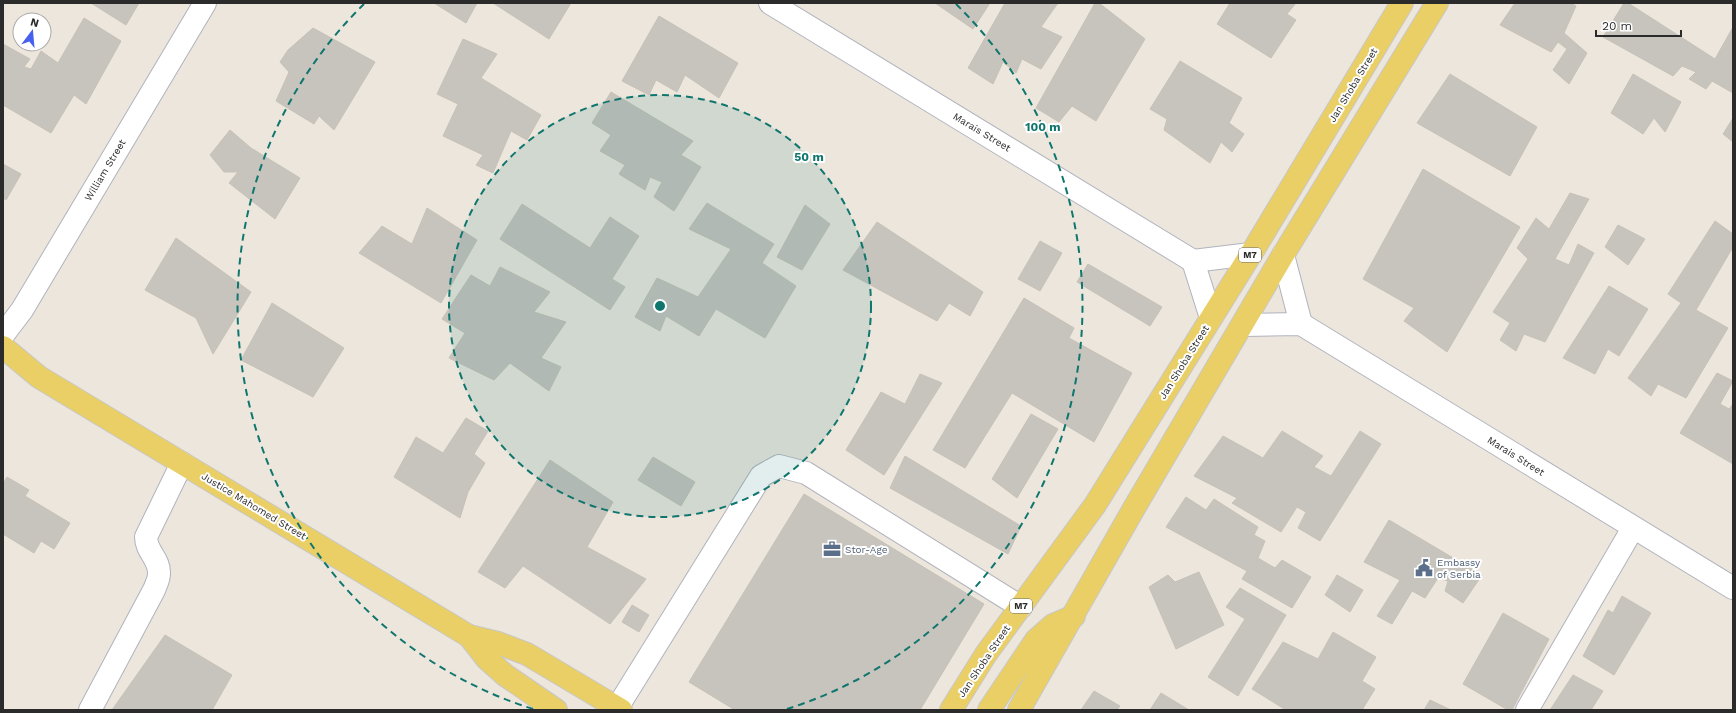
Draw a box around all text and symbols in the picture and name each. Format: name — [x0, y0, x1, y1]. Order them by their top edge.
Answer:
north arrow — [12, 12, 52, 52]
scale bar — [1596, 12, 1681, 38]
text: N — [29, 15, 40, 30]
text: 20 m — [1602, 19, 1632, 33]
street label: Jan Shoba Street — [1327, 45, 1380, 124]
street label: Marais Street — [951, 110, 1013, 154]
text: 100 m — [1025, 120, 1061, 134]
street label: William Street — [82, 137, 128, 203]
text: 50 m — [794, 150, 824, 164]
road number: M7 — [1239, 248, 1261, 262]
centre of rings — [653, 299, 667, 313]
street label: Jan Shoba Street — [1157, 323, 1211, 401]
street label: Marais Street — [1485, 434, 1547, 478]
street label: Justice Mahomed Street — [200, 470, 309, 542]
office icon: Stor-Age — [822, 539, 842, 559]
place label: Stor-Age — [845, 544, 888, 555]
place label: Embassy of Serbia — [1437, 557, 1481, 580]
public building icon: Embassy of Serbia — [1414, 558, 1434, 578]
road number: M7 — [1010, 599, 1032, 613]
street label: Jan Shoba Street — [956, 622, 1013, 699]

